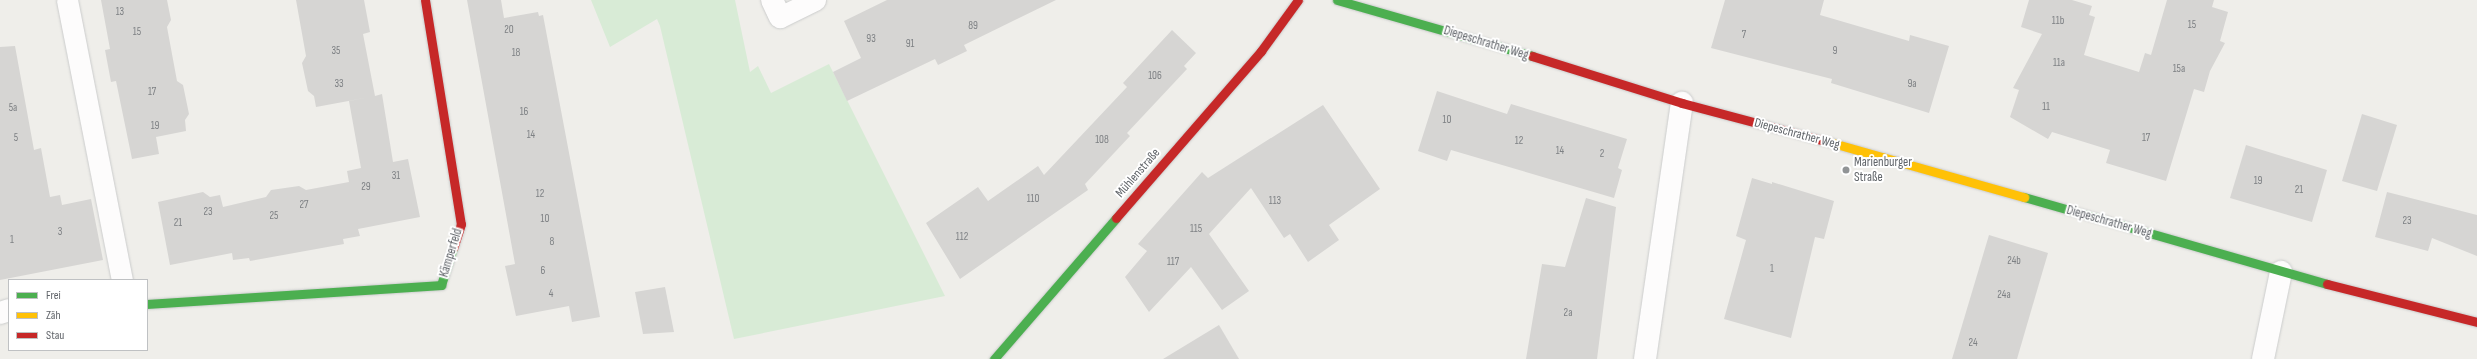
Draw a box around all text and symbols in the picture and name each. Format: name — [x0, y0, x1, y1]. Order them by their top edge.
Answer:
house number: 13 — [116, 5, 124, 19]
house number: 11b — [2052, 14, 2064, 28]
house number: 15 — [2188, 18, 2196, 32]
house number: 89 — [968, 19, 978, 33]
house number: 20 — [504, 23, 514, 37]
street label: Diepeschrather Weg — [1442, 23, 1530, 63]
house number: 15 — [133, 25, 141, 39]
house number: 7 — [1742, 28, 1746, 42]
house number: 93 — [866, 32, 876, 46]
house number: 91 — [906, 37, 914, 51]
house number: 35 — [331, 44, 341, 58]
house number: 9 — [1833, 44, 1837, 58]
house number: 18 — [512, 46, 520, 60]
house number: 11a — [2053, 56, 2065, 70]
house number: 15a — [2173, 62, 2185, 76]
house number: 106 — [1148, 69, 1162, 83]
house number: 33 — [334, 77, 344, 91]
house number: 9a — [1907, 77, 1917, 91]
house number: 17 — [148, 85, 156, 99]
house number: 11 — [2042, 100, 2050, 114]
house number: 5a — [9, 101, 17, 115]
house number: 16 — [520, 105, 528, 119]
house number: 10 — [1443, 113, 1451, 127]
street label: Diepeschrather Weg — [1753, 115, 1841, 153]
house number: 19 — [151, 119, 159, 133]
house number: 14 — [527, 128, 535, 142]
house number: 5 — [14, 131, 18, 145]
house number: 17 — [2142, 131, 2150, 145]
house number: 108 — [1095, 133, 1109, 147]
house number: 12 — [1515, 134, 1523, 148]
house number: 14 — [1556, 144, 1564, 158]
street label: Mühlenstraße — [1113, 145, 1163, 201]
house number: 2 — [1600, 147, 1604, 161]
place label: Marienburger Straße — [1854, 155, 1912, 186]
marker: Marienburger Straße — [1841, 165, 1851, 175]
house number: 31 — [392, 169, 400, 183]
house number: 19 — [2254, 174, 2262, 188]
house number: 29 — [361, 180, 371, 194]
house number: 21 — [2295, 183, 2303, 197]
house number: 12 — [536, 187, 544, 201]
house number: 110 — [1027, 192, 1039, 206]
house number: 113 — [1269, 194, 1281, 208]
house number: 27 — [300, 198, 308, 212]
street label: Diepeschrather Weg — [2065, 202, 2153, 242]
house number: 23 — [203, 205, 213, 219]
house number: 25 — [270, 209, 278, 223]
house number: 10 — [541, 212, 549, 226]
house number: 23 — [2402, 214, 2412, 228]
house number: 21 — [174, 216, 182, 230]
house number: 115 — [1190, 222, 1202, 236]
house number: 3 — [58, 225, 62, 239]
street label: Kämperfeld — [436, 227, 466, 279]
house number: 112 — [956, 230, 968, 244]
house number: 1 — [10, 233, 14, 247]
house number: 8 — [550, 235, 554, 249]
house number: 24b — [2007, 254, 2021, 268]
house number: 117 — [1167, 255, 1179, 269]
house number: 1 — [1770, 262, 1774, 276]
house number: 6 — [541, 264, 545, 278]
legend — [8, 279, 148, 351]
house number: 4 — [549, 287, 553, 301]
text: Frei — [46, 288, 61, 303]
house number: 24a — [1997, 288, 2011, 302]
house number: 2a — [1564, 306, 1572, 320]
text: Zäh — [46, 308, 61, 323]
text: Stau — [46, 328, 64, 343]
house number: 24 — [1968, 336, 1978, 350]

